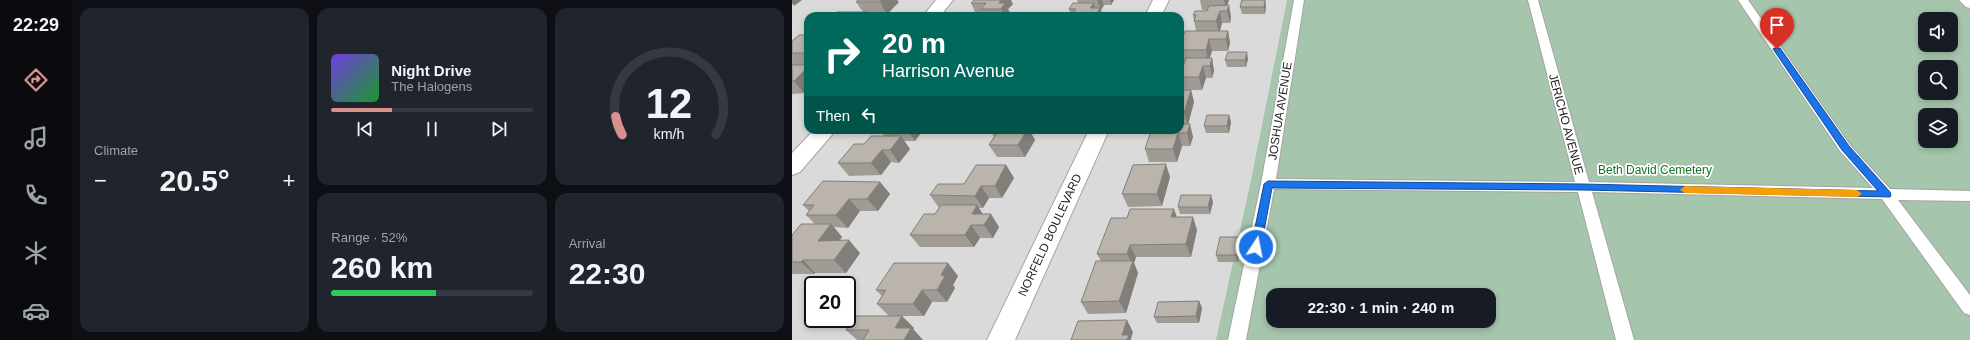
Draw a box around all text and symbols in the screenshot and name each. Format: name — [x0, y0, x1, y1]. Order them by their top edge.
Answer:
pin — [1760, 8, 1794, 49]
map controls — [1918, 12, 1958, 148]
button: sound — [1918, 12, 1958, 52]
icon: arrive — [1766, 14, 1788, 36]
text: 22:29 — [13, 15, 59, 35]
icon: right — [816, 28, 868, 80]
text: 20 m — [882, 28, 946, 59]
button: search — [1918, 60, 1958, 100]
text: Harrison Avenue — [882, 61, 1015, 81]
street label: JOSHUA AVENUE — [1265, 61, 1295, 161]
text: Night Drive — [391, 62, 471, 79]
icon: directions — [22, 66, 50, 94]
street label: JERICHO AVENUE — [1546, 72, 1586, 176]
text: The Halogens — [391, 79, 472, 94]
text: 12 — [646, 79, 692, 126]
icon: left — [858, 104, 880, 126]
text: Then — [816, 107, 850, 124]
button: layers — [1918, 108, 1958, 148]
icon: previous — [354, 118, 376, 140]
icon: pause — [421, 118, 443, 140]
icon: next — [488, 118, 510, 140]
icon: music — [22, 124, 50, 152]
text: km/h — [654, 125, 685, 141]
text: Climate — [94, 143, 138, 158]
park label: Beth David Cemetery — [1598, 163, 1712, 177]
text: 20.5° — [159, 164, 230, 197]
text: − — [94, 168, 107, 193]
text: + — [282, 168, 295, 193]
street label: NORFELD BOULEVARD — [1015, 171, 1085, 299]
icon: phone — [22, 181, 50, 209]
position arrow — [1235, 226, 1277, 268]
text: Range · 52% — [331, 230, 407, 245]
text: Arrival — [569, 236, 606, 251]
icon: climate — [22, 239, 50, 267]
text: 260 km — [331, 251, 433, 284]
text: 22:30 — [569, 257, 645, 290]
speed limit sign: 20 — [804, 276, 856, 328]
icon: car — [22, 297, 50, 325]
text: 22:30 · 1 min · 240 m — [1308, 299, 1454, 316]

